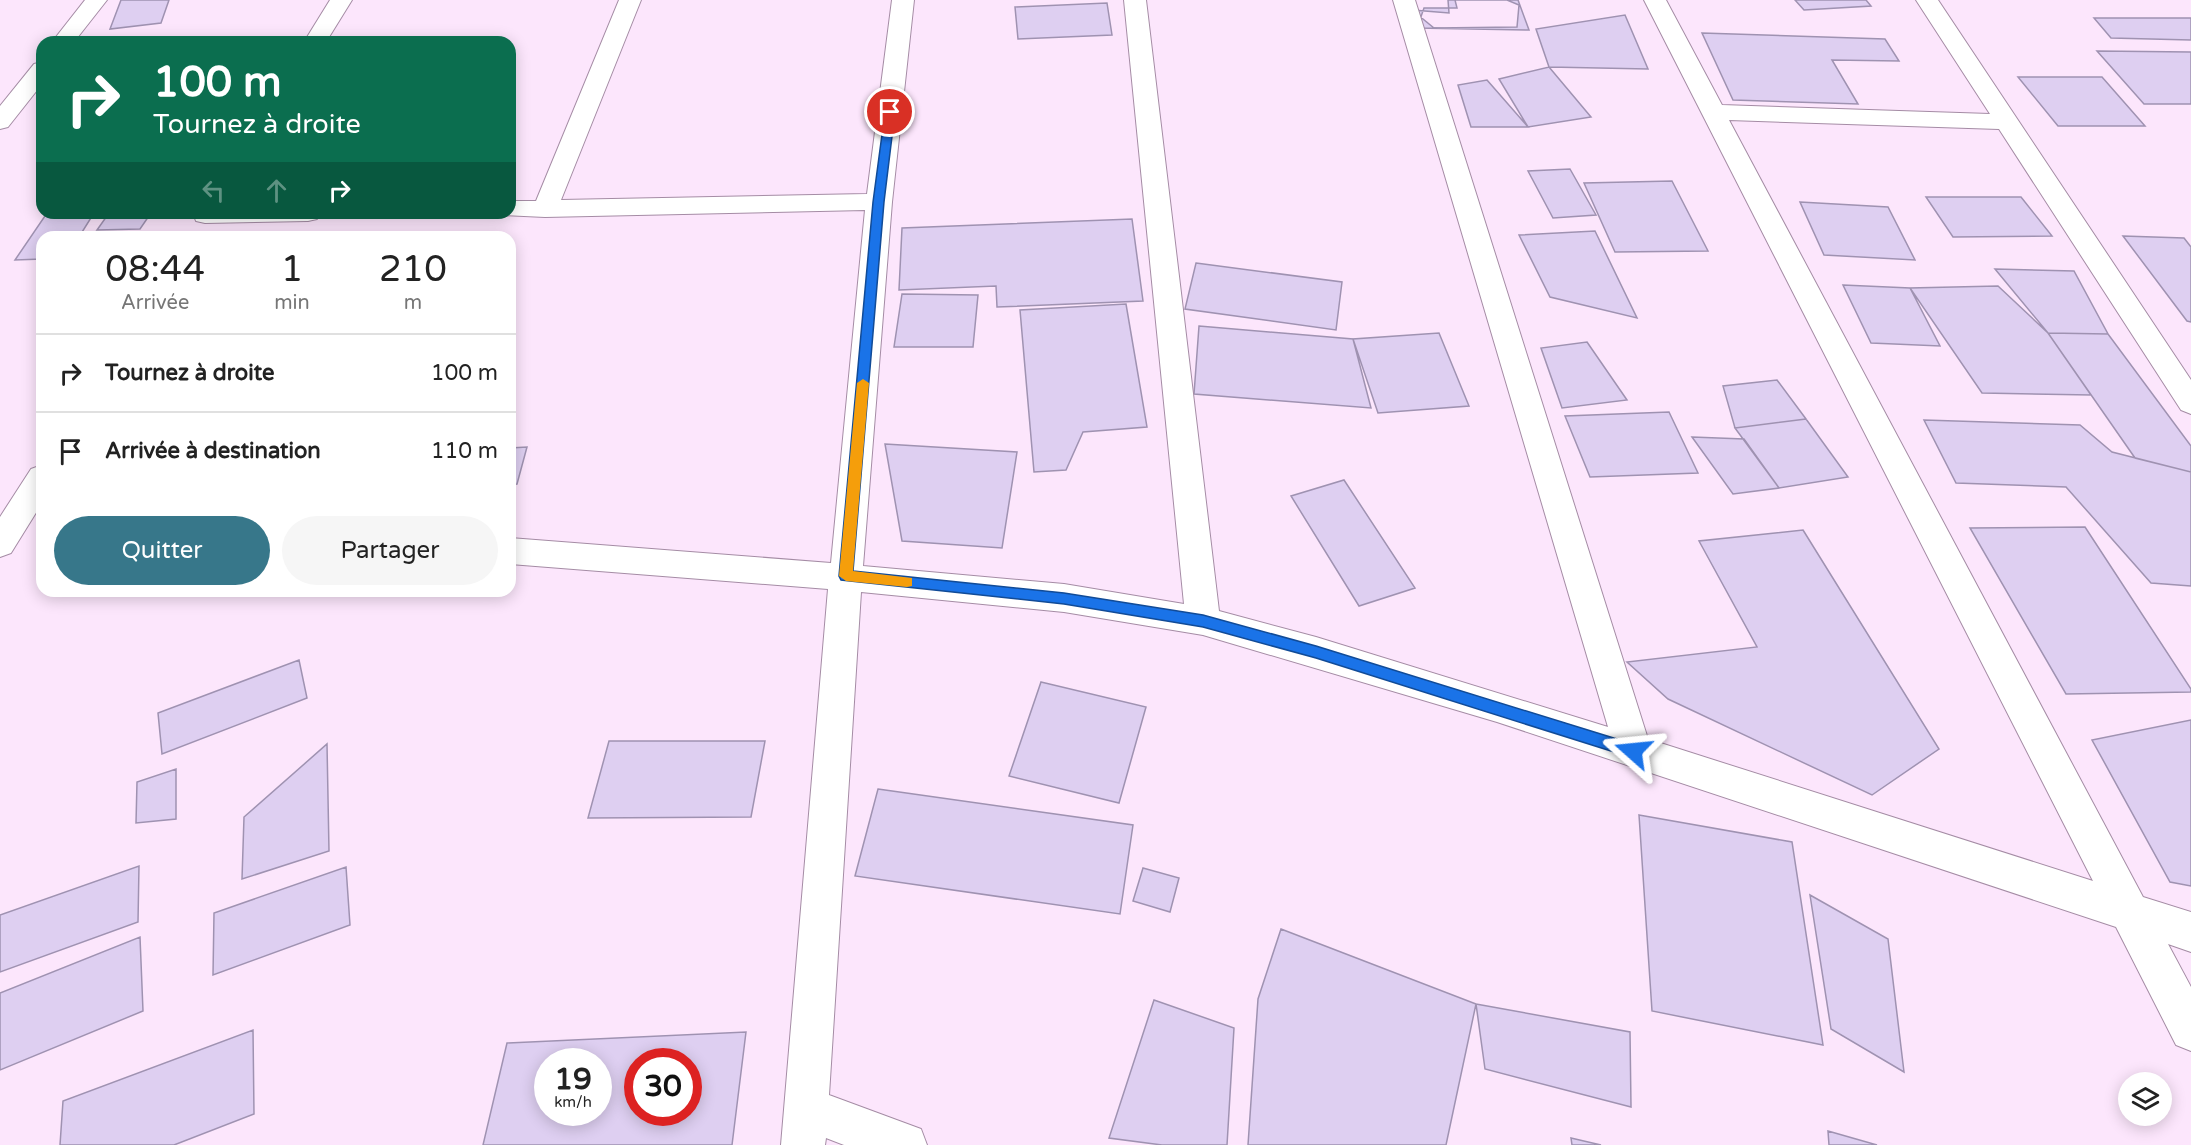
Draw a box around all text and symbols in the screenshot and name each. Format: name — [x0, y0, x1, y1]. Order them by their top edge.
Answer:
text: 100 m — [153, 57, 282, 108]
icon: right — [54, 60, 132, 138]
pin — [864, 86, 915, 137]
icon: arrive — [873, 95, 906, 128]
text: Tournez à droite — [153, 108, 361, 141]
icon: left — [197, 174, 230, 207]
icon: ahead — [260, 174, 293, 207]
icon: right — [323, 174, 356, 207]
text: 08:44 — [105, 248, 205, 291]
text: 1 — [281, 248, 303, 291]
text: 210 — [379, 248, 447, 291]
text: Arrivée — [121, 291, 189, 315]
text: min — [274, 291, 310, 315]
text: m — [404, 291, 422, 315]
icon: right — [54, 357, 87, 390]
text: Tournez à droite — [105, 360, 274, 386]
text: 100 m — [431, 360, 498, 386]
icon: arrive — [54, 435, 87, 468]
text: Arrivée à destination — [105, 438, 321, 464]
text: 110 m — [431, 438, 498, 464]
button: Quitter — [54, 516, 270, 585]
button: Partager — [282, 516, 498, 585]
position arrow — [1601, 719, 1665, 783]
speed limit sign: 30 — [624, 1048, 702, 1126]
text: 19 — [554, 1061, 592, 1098]
map controls — [2118, 1072, 2172, 1126]
button: layers — [2118, 1072, 2172, 1126]
text: km/h — [554, 1093, 592, 1111]

